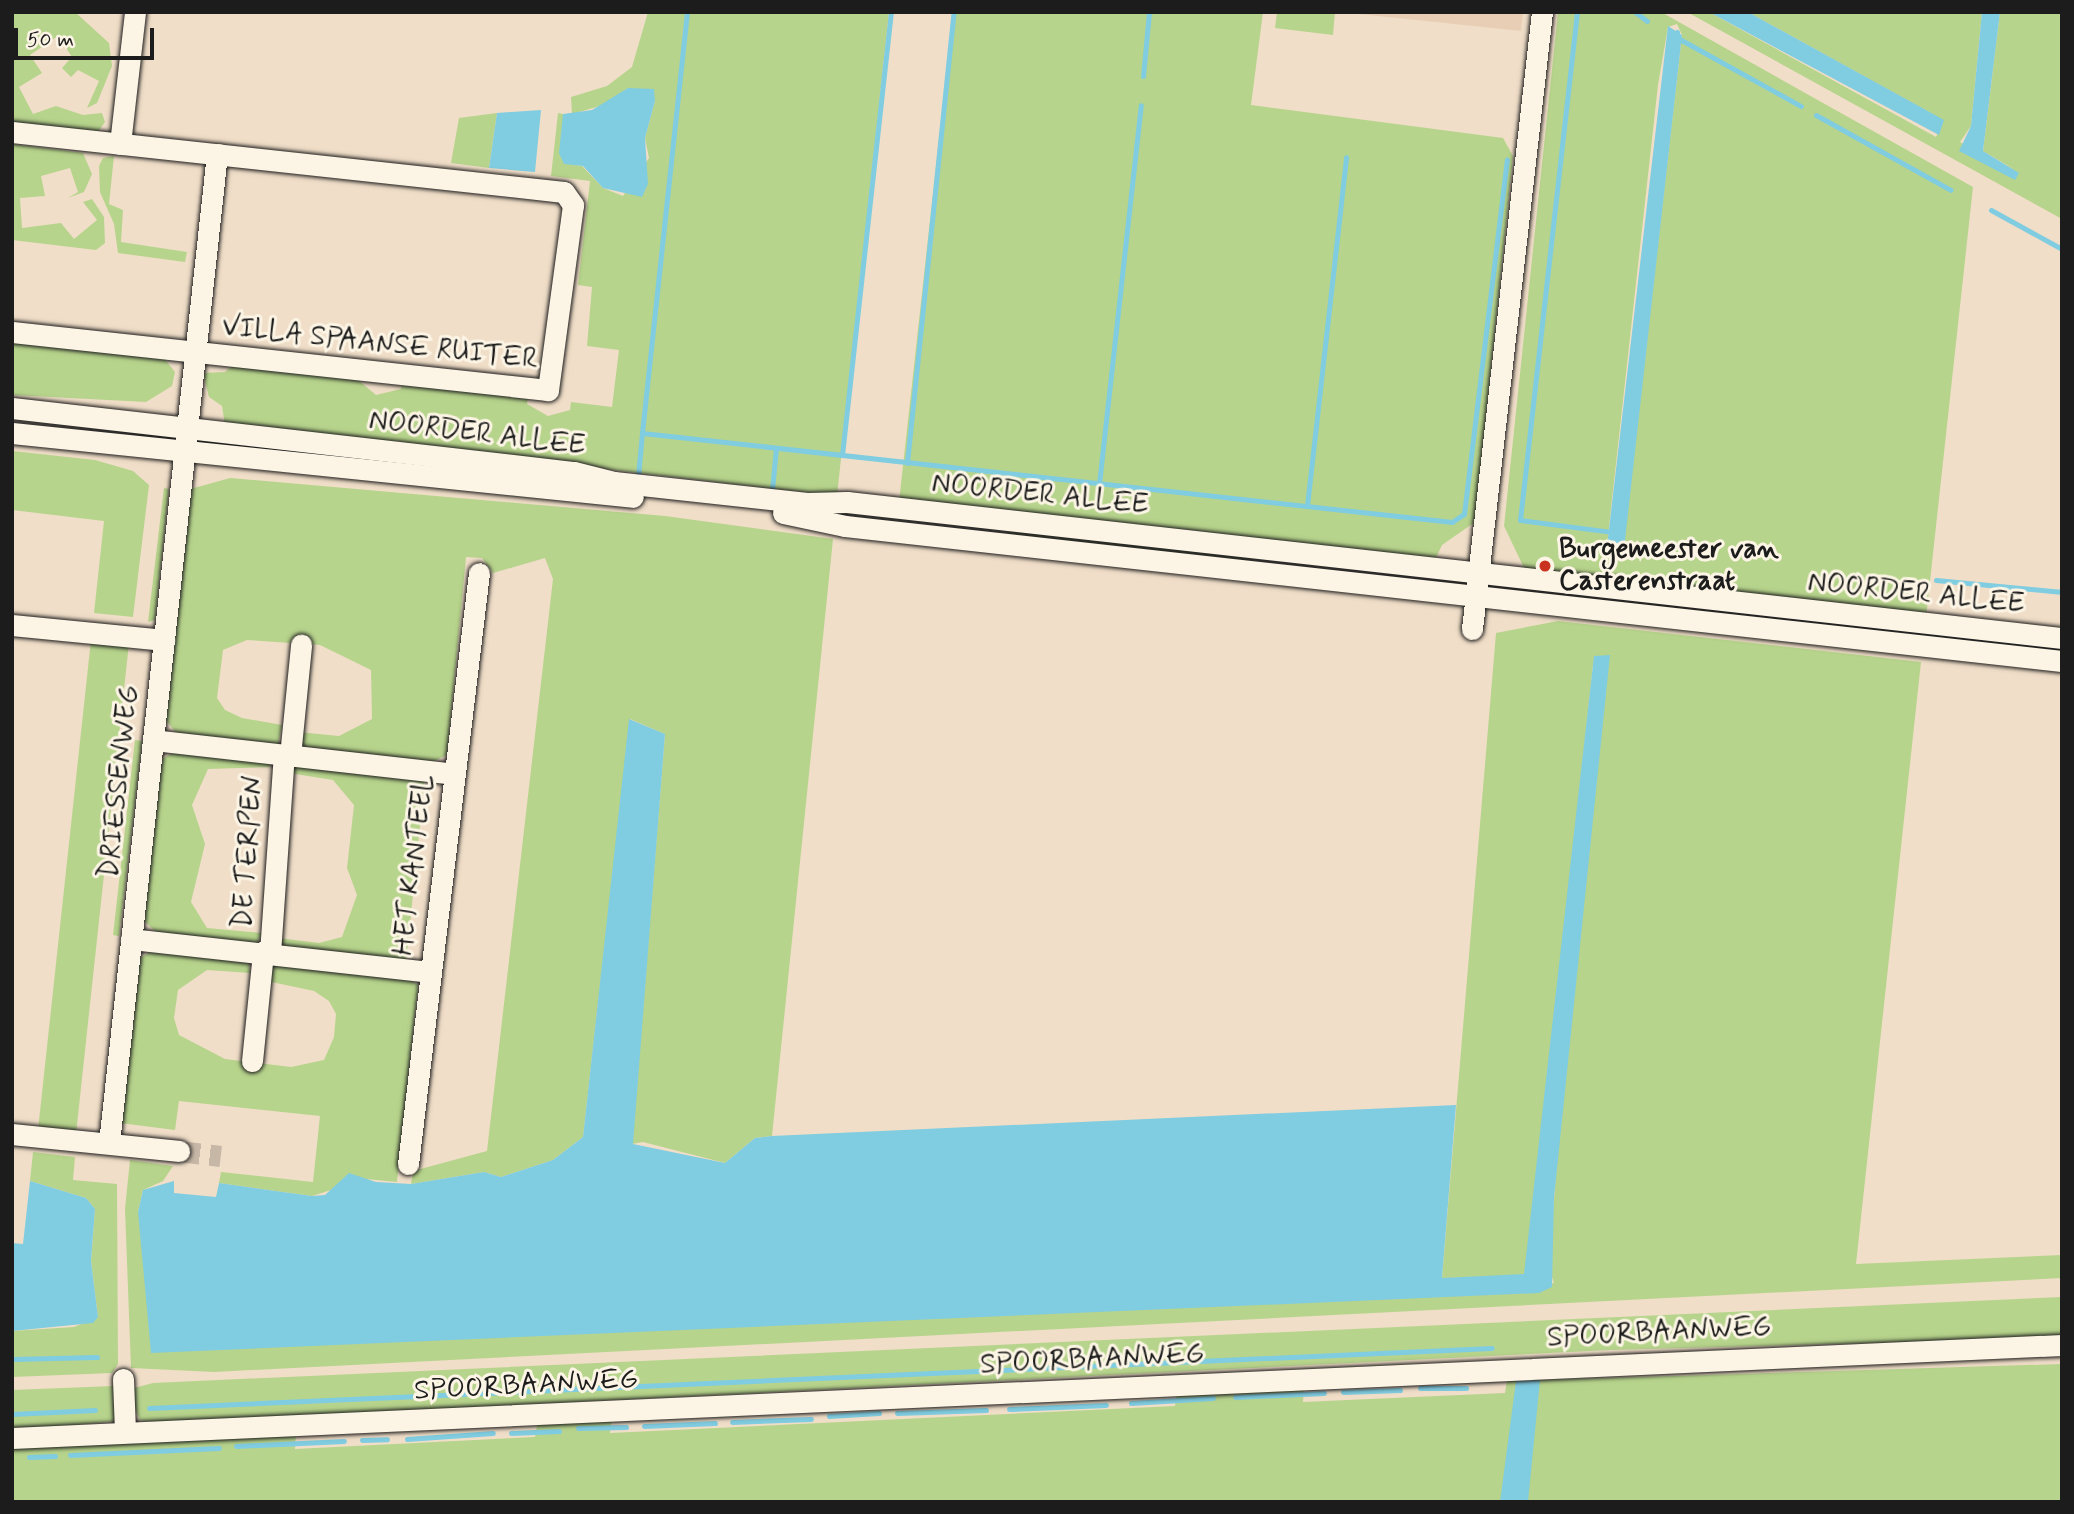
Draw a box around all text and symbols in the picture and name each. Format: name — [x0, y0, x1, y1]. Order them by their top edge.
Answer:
scale bar — [18, 14, 158, 58]
text: 50 m — [27, 26, 74, 54]
street label: VILLA SPAANSE RUITER — [221, 311, 539, 377]
street label: NOORDER ALLEE — [367, 404, 587, 464]
street label: NOORDER ALLEE — [930, 467, 1150, 523]
place label: Burgemeester van Casterenstraat — [1559, 533, 1773, 599]
marker: Burgemeester van Casterenstraat — [1537, 558, 1553, 574]
street label: NOORDER ALLEE — [1806, 566, 2026, 622]
street label: DRIESSENWEG — [93, 684, 147, 880]
street label: HET KANTEEL — [387, 768, 443, 962]
street label: DE TERPEN — [227, 778, 271, 926]
street label: SPOORBAANWEG — [1546, 1310, 1772, 1356]
street label: SPOORBAANWEG — [979, 1337, 1205, 1383]
street label: SPOORBAANWEG — [413, 1363, 639, 1409]

